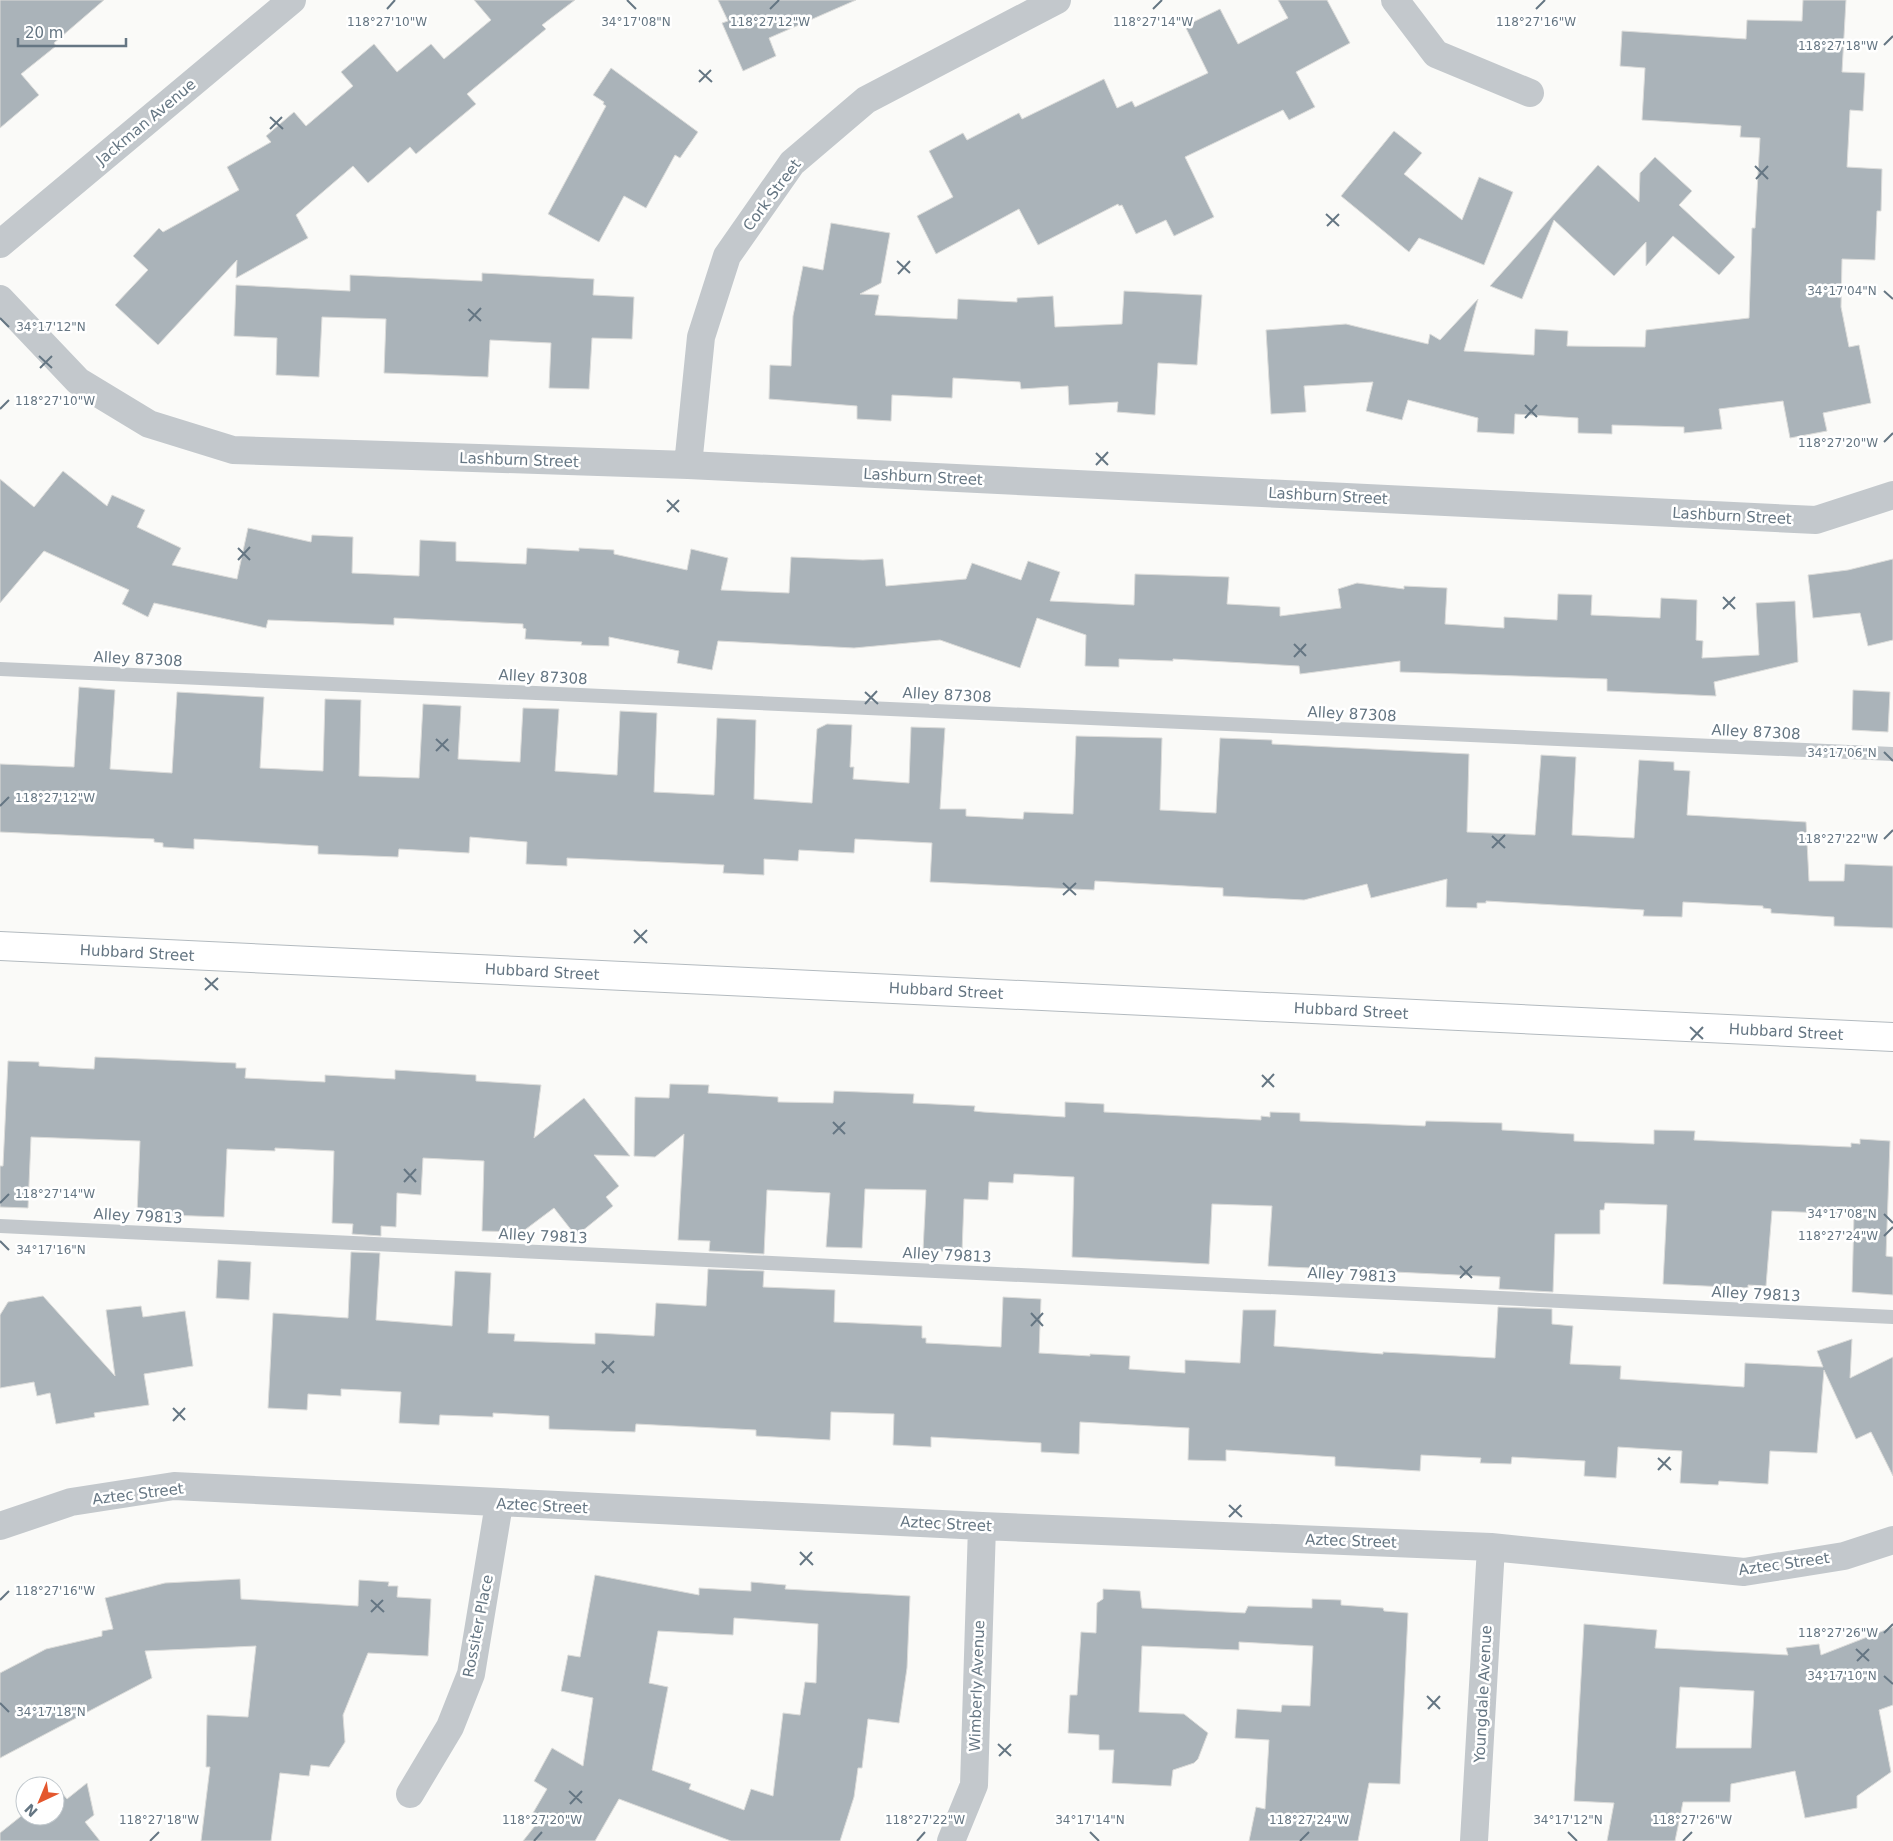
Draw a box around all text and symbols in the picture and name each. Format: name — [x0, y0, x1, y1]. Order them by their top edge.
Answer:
scale bar — [18, 15, 125, 47]
text: 118°27'10"W — [347, 15, 427, 29]
text: 34°17'08"N — [601, 15, 671, 29]
text: 118°27'12"W — [730, 15, 810, 29]
text: 118°27'14"W — [1113, 15, 1193, 29]
text: 118°27'16"W — [1496, 15, 1576, 29]
text: 20 m — [25, 24, 63, 42]
text: 118°27'18"W — [1798, 39, 1878, 53]
street label: Jackman Avenue — [92, 75, 199, 170]
street label: Cork Street — [739, 156, 805, 234]
text: 34°17'04"N — [1807, 284, 1877, 298]
text: 34°17'12"N — [16, 320, 86, 334]
text: 118°27'10"W — [15, 394, 95, 408]
text: 118°27'20"W — [1798, 436, 1878, 450]
street label: Lashburn Street — [459, 449, 579, 471]
street label: Lashburn Street — [863, 465, 983, 489]
street label: Lashburn Street — [1268, 484, 1388, 508]
street label: Lashburn Street — [1672, 504, 1792, 528]
street label: Alley 87308 — [93, 648, 183, 670]
street label: Alley 87308 — [498, 666, 588, 688]
street label: Alley 87308 — [902, 684, 992, 706]
street label: Alley 87308 — [1307, 703, 1397, 725]
street label: Alley 87308 — [1711, 721, 1801, 743]
text: 34°17'06"N — [1807, 746, 1877, 760]
text: 118°27'12"W — [15, 791, 95, 805]
text: 118°27'22"W — [1798, 832, 1878, 846]
street label: Hubbard Street — [79, 941, 195, 965]
street label: Hubbard Street — [484, 960, 600, 984]
street label: Hubbard Street — [888, 979, 1004, 1003]
street label: Hubbard Street — [1293, 999, 1409, 1023]
street label: Hubbard Street — [1728, 1020, 1844, 1044]
text: 118°27'14"W — [15, 1187, 95, 1201]
street label: Alley 79813 — [93, 1205, 183, 1227]
text: 34°17'08"N — [1807, 1207, 1877, 1221]
street label: Alley 79813 — [498, 1225, 588, 1247]
text: 118°27'24"W — [1798, 1229, 1878, 1243]
text: 34°17'16"N — [16, 1243, 86, 1257]
street label: Alley 79813 — [902, 1244, 992, 1266]
street label: Alley 79813 — [1307, 1264, 1397, 1286]
street label: Alley 79813 — [1711, 1283, 1801, 1305]
street label: Aztec Street — [91, 1479, 185, 1509]
street label: Aztec Street — [496, 1495, 588, 1517]
street label: Aztec Street — [900, 1513, 992, 1535]
street label: Aztec Street — [1305, 1530, 1397, 1552]
street label: Aztec Street — [1737, 1549, 1831, 1579]
street label: Rossiter Place — [459, 1573, 497, 1679]
text: 118°27'16"W — [15, 1584, 95, 1598]
street label: Wimberly Avenue — [966, 1620, 988, 1752]
street label: Youngdale Avenue — [1470, 1625, 1496, 1764]
text: 118°27'26"W — [1798, 1626, 1878, 1640]
text: 34°17'10"N — [1807, 1669, 1877, 1683]
text: 34°17'18"N — [16, 1705, 86, 1719]
north arrow — [15, 1776, 65, 1826]
text: N — [21, 1801, 41, 1820]
text: 118°27'18"W — [119, 1813, 199, 1827]
text: 118°27'20"W — [502, 1813, 582, 1827]
text: 118°27'22"W — [885, 1813, 965, 1827]
text: 34°17'14"N — [1055, 1813, 1125, 1827]
text: 118°27'24"W — [1269, 1813, 1349, 1827]
text: 34°17'12"N — [1533, 1813, 1603, 1827]
text: 118°27'26"W — [1652, 1813, 1732, 1827]

